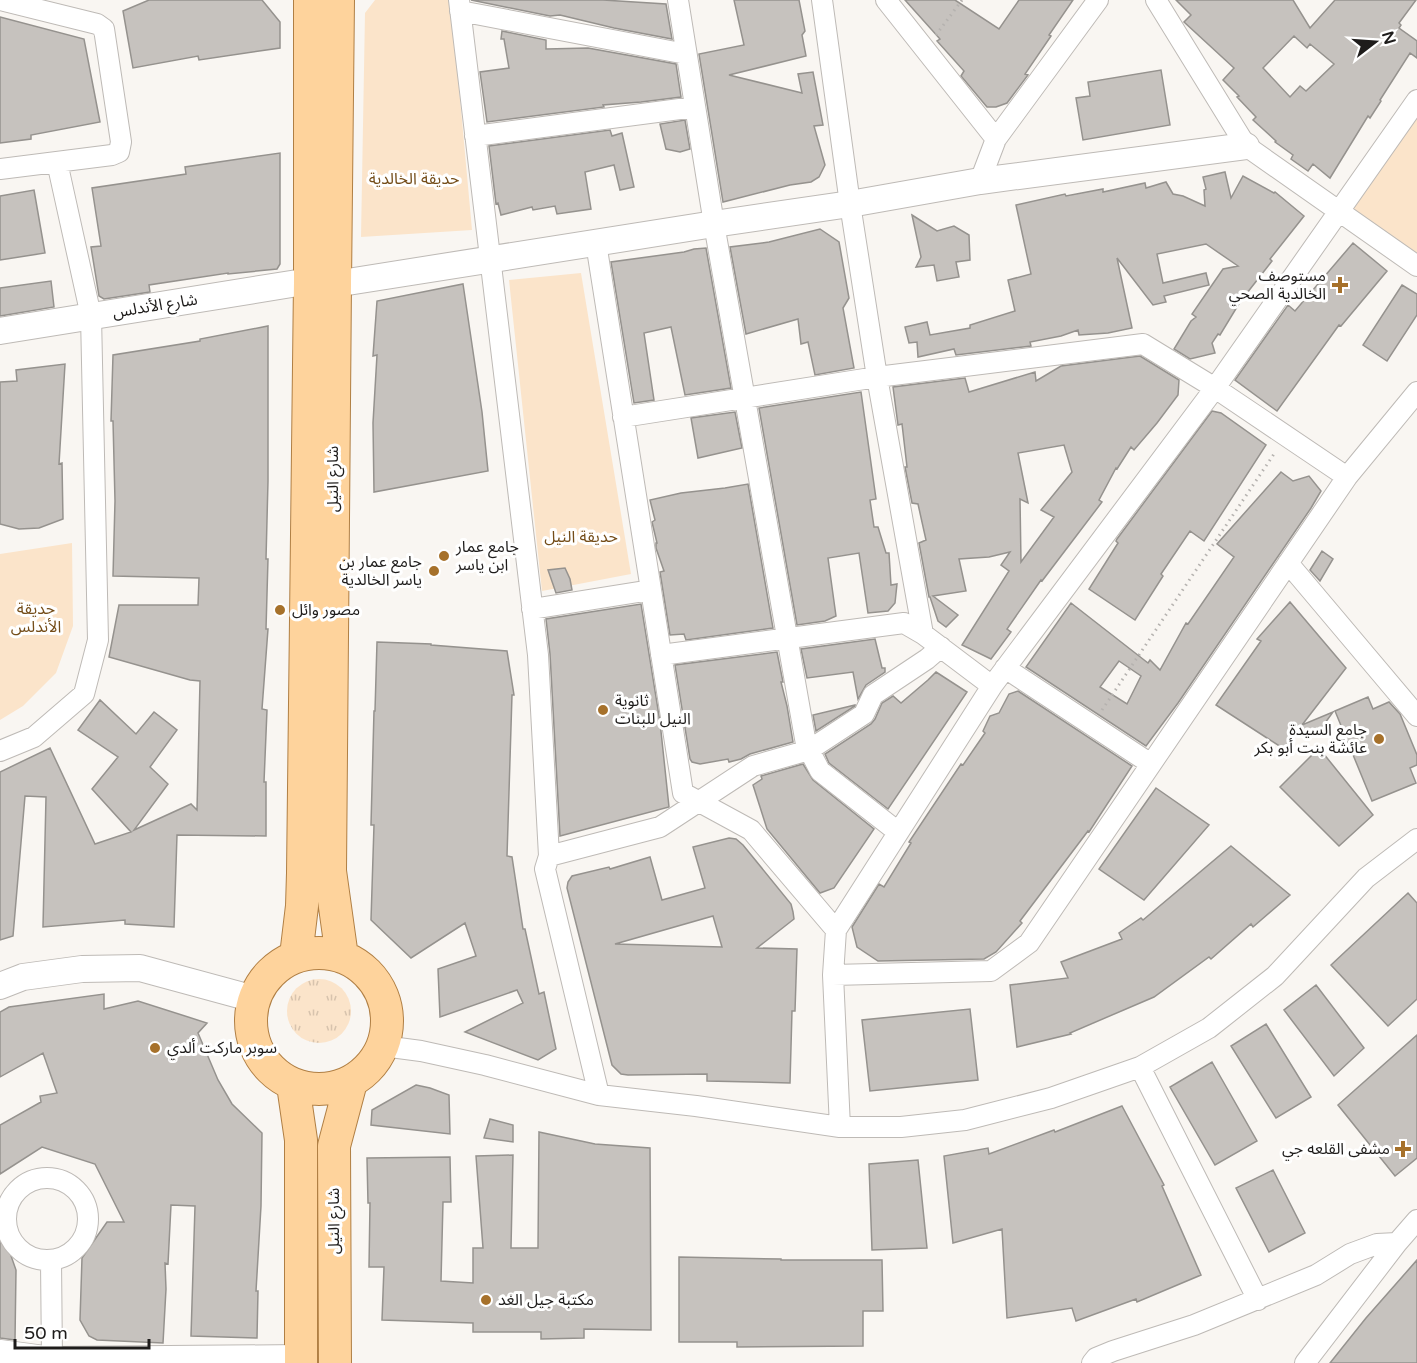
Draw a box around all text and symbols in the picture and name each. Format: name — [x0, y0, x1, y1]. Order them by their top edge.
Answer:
north arrow — [1345, 12, 1405, 72]
text: N — [1377, 29, 1400, 47]
park label: حديقة الخالدية — [369, 169, 459, 189]
place label: مستوصف الخالدية الصحي — [1229, 266, 1326, 306]
marker: مستوصف الخالدية الصحي — [1331, 276, 1349, 294]
street label: شارع الأندلس — [111, 289, 199, 325]
street label: شارع النيل — [323, 446, 345, 512]
park label: حديقة النيل — [544, 527, 618, 547]
place label: جامع عمار ابن ياسر — [455, 537, 519, 575]
marker: جامع عمار ابن ياسر — [437, 549, 451, 563]
place label: جامع عمار بن ياسر الخالدية — [339, 552, 422, 590]
marker: جامع عمار بن ياسر الخالدية — [427, 564, 441, 578]
park label: حديقة الأندلس — [11, 599, 61, 637]
place label: مصور وائل — [292, 600, 360, 620]
marker: مصور وائل — [273, 603, 287, 617]
place label: ثانوية النيل للبنات — [615, 691, 691, 729]
marker: ثانوية النيل للبنات — [596, 703, 610, 717]
place label: جامع السيدة عائشة بنت أبو بكر — [1253, 720, 1367, 758]
marker: جامع السيدة عائشة بنت أبو بكر — [1372, 732, 1386, 746]
place label: سوبر ماركت ألدي — [167, 1038, 277, 1060]
marker: سوبر ماركت ألدي — [148, 1041, 162, 1055]
place label: مشفى القلعه جي — [1282, 1139, 1390, 1161]
marker: مشفى القلعه جي — [1394, 1140, 1412, 1158]
street label: شارع النيل — [324, 1188, 346, 1254]
place label: مكتبة جيل الغد — [498, 1290, 594, 1310]
marker: مكتبة جيل الغد — [479, 1293, 493, 1307]
scale bar — [15, 1312, 148, 1350]
text: 50 m — [24, 1322, 68, 1344]

